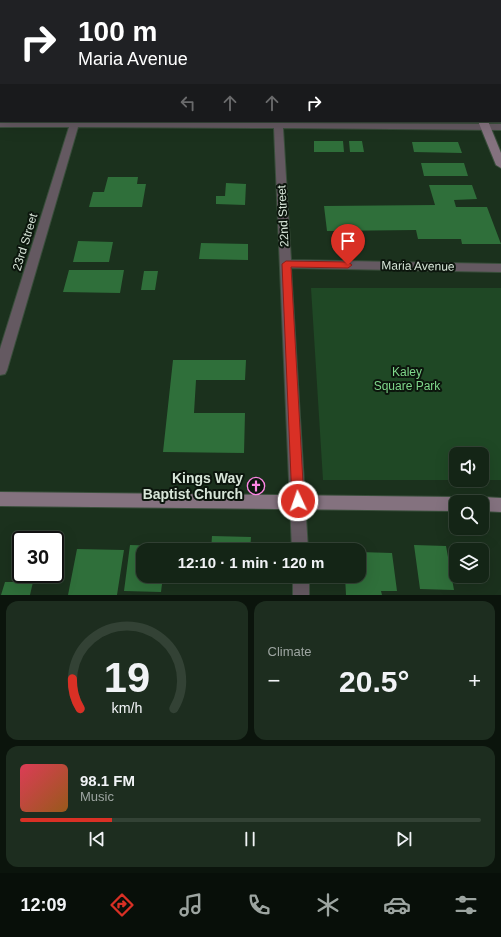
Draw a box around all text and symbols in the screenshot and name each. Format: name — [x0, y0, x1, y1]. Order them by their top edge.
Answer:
icon: right — [12, 16, 64, 68]
text: 100 m — [78, 16, 157, 47]
text: Maria Avenue — [78, 49, 188, 69]
icon: left — [177, 92, 199, 114]
icon: ahead — [219, 92, 241, 114]
icon: ahead — [261, 92, 283, 114]
icon: right — [303, 92, 325, 114]
street label: 22nd Street — [274, 184, 292, 247]
street label: 23rd Street — [10, 211, 41, 272]
pin — [331, 224, 365, 265]
icon: arrive — [337, 230, 359, 252]
street label: Maria Avenue — [381, 258, 455, 274]
park label: Kaley Square Park — [374, 365, 441, 393]
map controls — [449, 447, 489, 583]
button: sound — [449, 447, 489, 487]
place label: Kings Way Baptist Church — [143, 470, 243, 502]
church icon: Kings Way Baptist Church — [246, 476, 266, 496]
position arrow — [277, 480, 319, 522]
button: search — [449, 495, 489, 535]
speed limit sign: 30 — [12, 531, 64, 583]
button: layers — [449, 543, 489, 583]
text: 12:10 · 1 min · 120 m — [178, 554, 324, 571]
text: Climate — [268, 644, 312, 659]
text: 19 — [104, 653, 150, 700]
text: 20.5° — [339, 665, 409, 698]
text: − — [268, 668, 280, 693]
text: + — [468, 668, 481, 693]
text: km/h — [111, 699, 142, 715]
text: 98.1 FM — [80, 772, 135, 789]
text: Music — [80, 789, 114, 804]
icon: previous — [86, 828, 108, 850]
icon: pause — [239, 828, 261, 850]
icon: next — [393, 828, 415, 850]
icon: directions — [108, 891, 136, 919]
icon: music — [177, 891, 205, 919]
icon: phone — [245, 891, 273, 919]
icon: climate — [314, 891, 342, 919]
icon: car — [383, 891, 411, 919]
icon: filters — [452, 891, 480, 919]
text: 12:09 — [20, 895, 67, 915]

